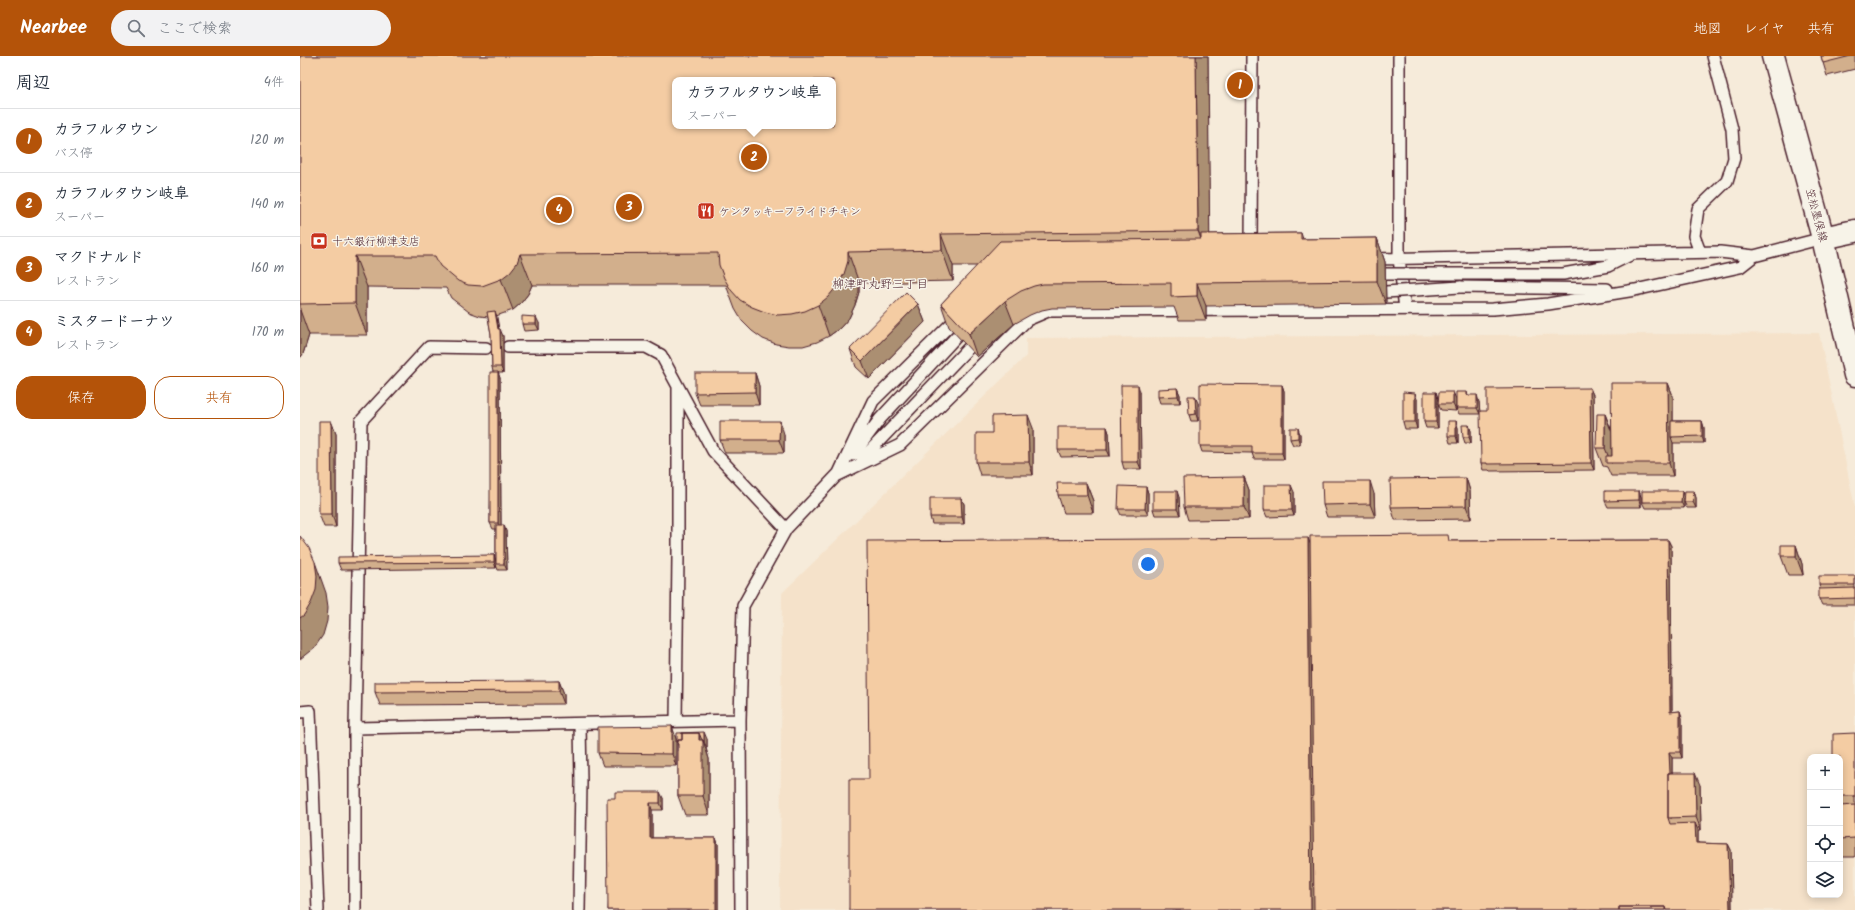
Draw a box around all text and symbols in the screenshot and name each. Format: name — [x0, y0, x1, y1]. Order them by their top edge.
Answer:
search box — [111, 10, 391, 46]
text: Nearbee — [20, 13, 87, 43]
icon: search — [125, 17, 147, 39]
text: ここで検索 — [157, 17, 232, 41]
text: 地図 — [1694, 18, 1722, 40]
text: レイヤ — [1744, 18, 1785, 40]
text: 共有 — [1807, 18, 1835, 40]
text: 周辺 — [16, 70, 50, 97]
pin: 1 — [1227, 70, 1253, 100]
text: 4件 — [264, 72, 284, 93]
popup — [672, 77, 836, 129]
text: カラフルタウン岐阜 — [687, 81, 821, 105]
text: スーパー — [687, 106, 738, 127]
text: カラフルタウン — [54, 118, 159, 142]
text: 1 — [27, 130, 31, 151]
text: 120 m — [250, 130, 284, 151]
pin: 2 — [741, 142, 767, 172]
text: バス停 — [54, 143, 93, 164]
text: カラフルタウン岐阜 — [54, 182, 189, 206]
street label: 笠松墨俣線 — [1800, 186, 1832, 244]
pin: 3 — [616, 192, 642, 222]
text: 2 — [25, 194, 33, 215]
text: 140 m — [251, 194, 284, 215]
pin: 4 — [546, 195, 572, 225]
restaurant icon: ケンタッキーフライドチキン — [696, 201, 716, 221]
place label: ケンタッキーフライドチキン — [719, 203, 861, 221]
text: スーパー — [54, 207, 105, 228]
bank icon: 十六銀行柳津支店 — [309, 231, 329, 251]
place label: 十六銀行柳津支店 — [332, 233, 420, 251]
text: マクドナルド — [54, 246, 143, 270]
text: 3 — [25, 258, 33, 279]
text: 160 m — [251, 258, 284, 279]
text: レストラン — [54, 271, 120, 292]
district label: 柳津町丸野三丁目 — [832, 275, 928, 294]
text: ミスタードーナツ — [54, 310, 174, 334]
text: 4 — [25, 322, 33, 343]
text: 170 m — [252, 322, 284, 343]
text: レストラン — [54, 335, 120, 356]
button: 保存 — [16, 376, 146, 419]
button: 共有 — [154, 376, 284, 419]
your location — [1138, 554, 1158, 574]
map controls — [1807, 754, 1843, 898]
button: + — [1807, 754, 1843, 790]
button: − — [1807, 790, 1843, 826]
button: locate — [1807, 826, 1843, 862]
button: layers — [1807, 862, 1843, 898]

